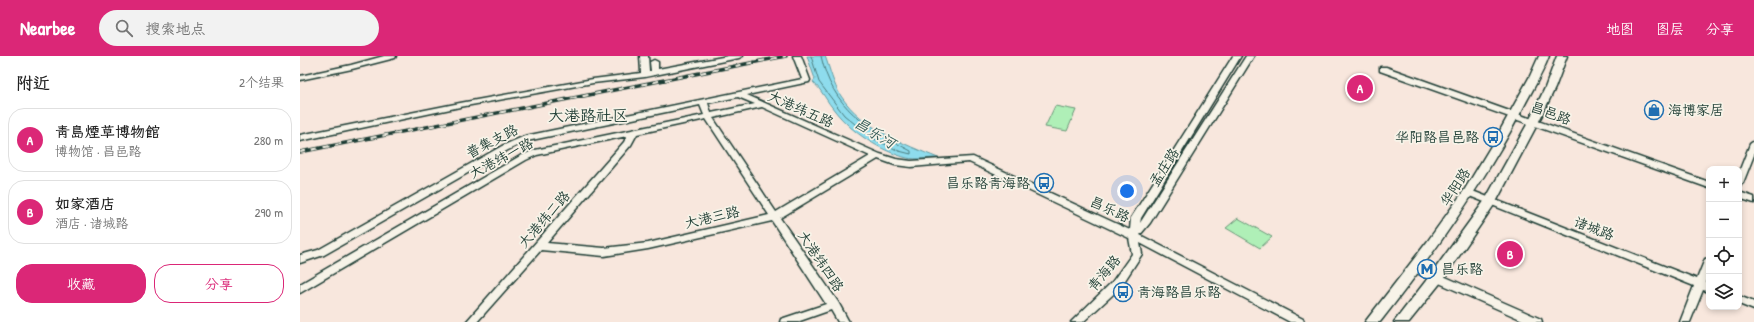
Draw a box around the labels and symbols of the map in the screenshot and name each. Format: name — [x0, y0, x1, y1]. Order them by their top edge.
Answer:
pin: A — [1347, 73, 1373, 103]
street label: 大港纬五路 — [765, 86, 837, 131]
street label: 昌邑路 — [1528, 96, 1574, 129]
shop icon: 海博家居 — [1643, 99, 1665, 121]
place label: 海博家居 — [1668, 100, 1724, 119]
district label: 大港路社区 — [548, 104, 628, 126]
water label: 昌乐河 — [851, 112, 903, 155]
street label: 普集支路 — [463, 119, 521, 162]
bus stop icon: 华阳路昌邑路 — [1482, 126, 1504, 148]
place label: 华阳路昌邑路 — [1395, 127, 1479, 146]
street label: 大港纬一路 — [465, 133, 536, 182]
street label: 孟庄路 — [1144, 144, 1183, 190]
street label: 华阳路 — [1435, 164, 1474, 210]
bus stop icon: 昌乐路青海路 — [1033, 172, 1055, 194]
place label: 昌乐路青海路 — [946, 173, 1030, 192]
your location — [1117, 181, 1137, 201]
street label: 大港纬二路 — [513, 186, 574, 251]
street label: 昌乐路 — [1087, 191, 1133, 226]
street label: 大港三路 — [682, 201, 741, 232]
street label: 诸城路 — [1571, 211, 1617, 244]
street label: 大港纬四路 — [794, 226, 849, 295]
pin: B — [1497, 239, 1523, 269]
street label: 青海路 — [1083, 250, 1124, 295]
metro station icon: 昌乐路 — [1416, 258, 1438, 280]
place label: 昌乐路 — [1441, 259, 1483, 278]
bus stop icon: 青海路昌乐路 — [1112, 281, 1134, 303]
place label: 青海路昌乐路 — [1137, 282, 1221, 301]

